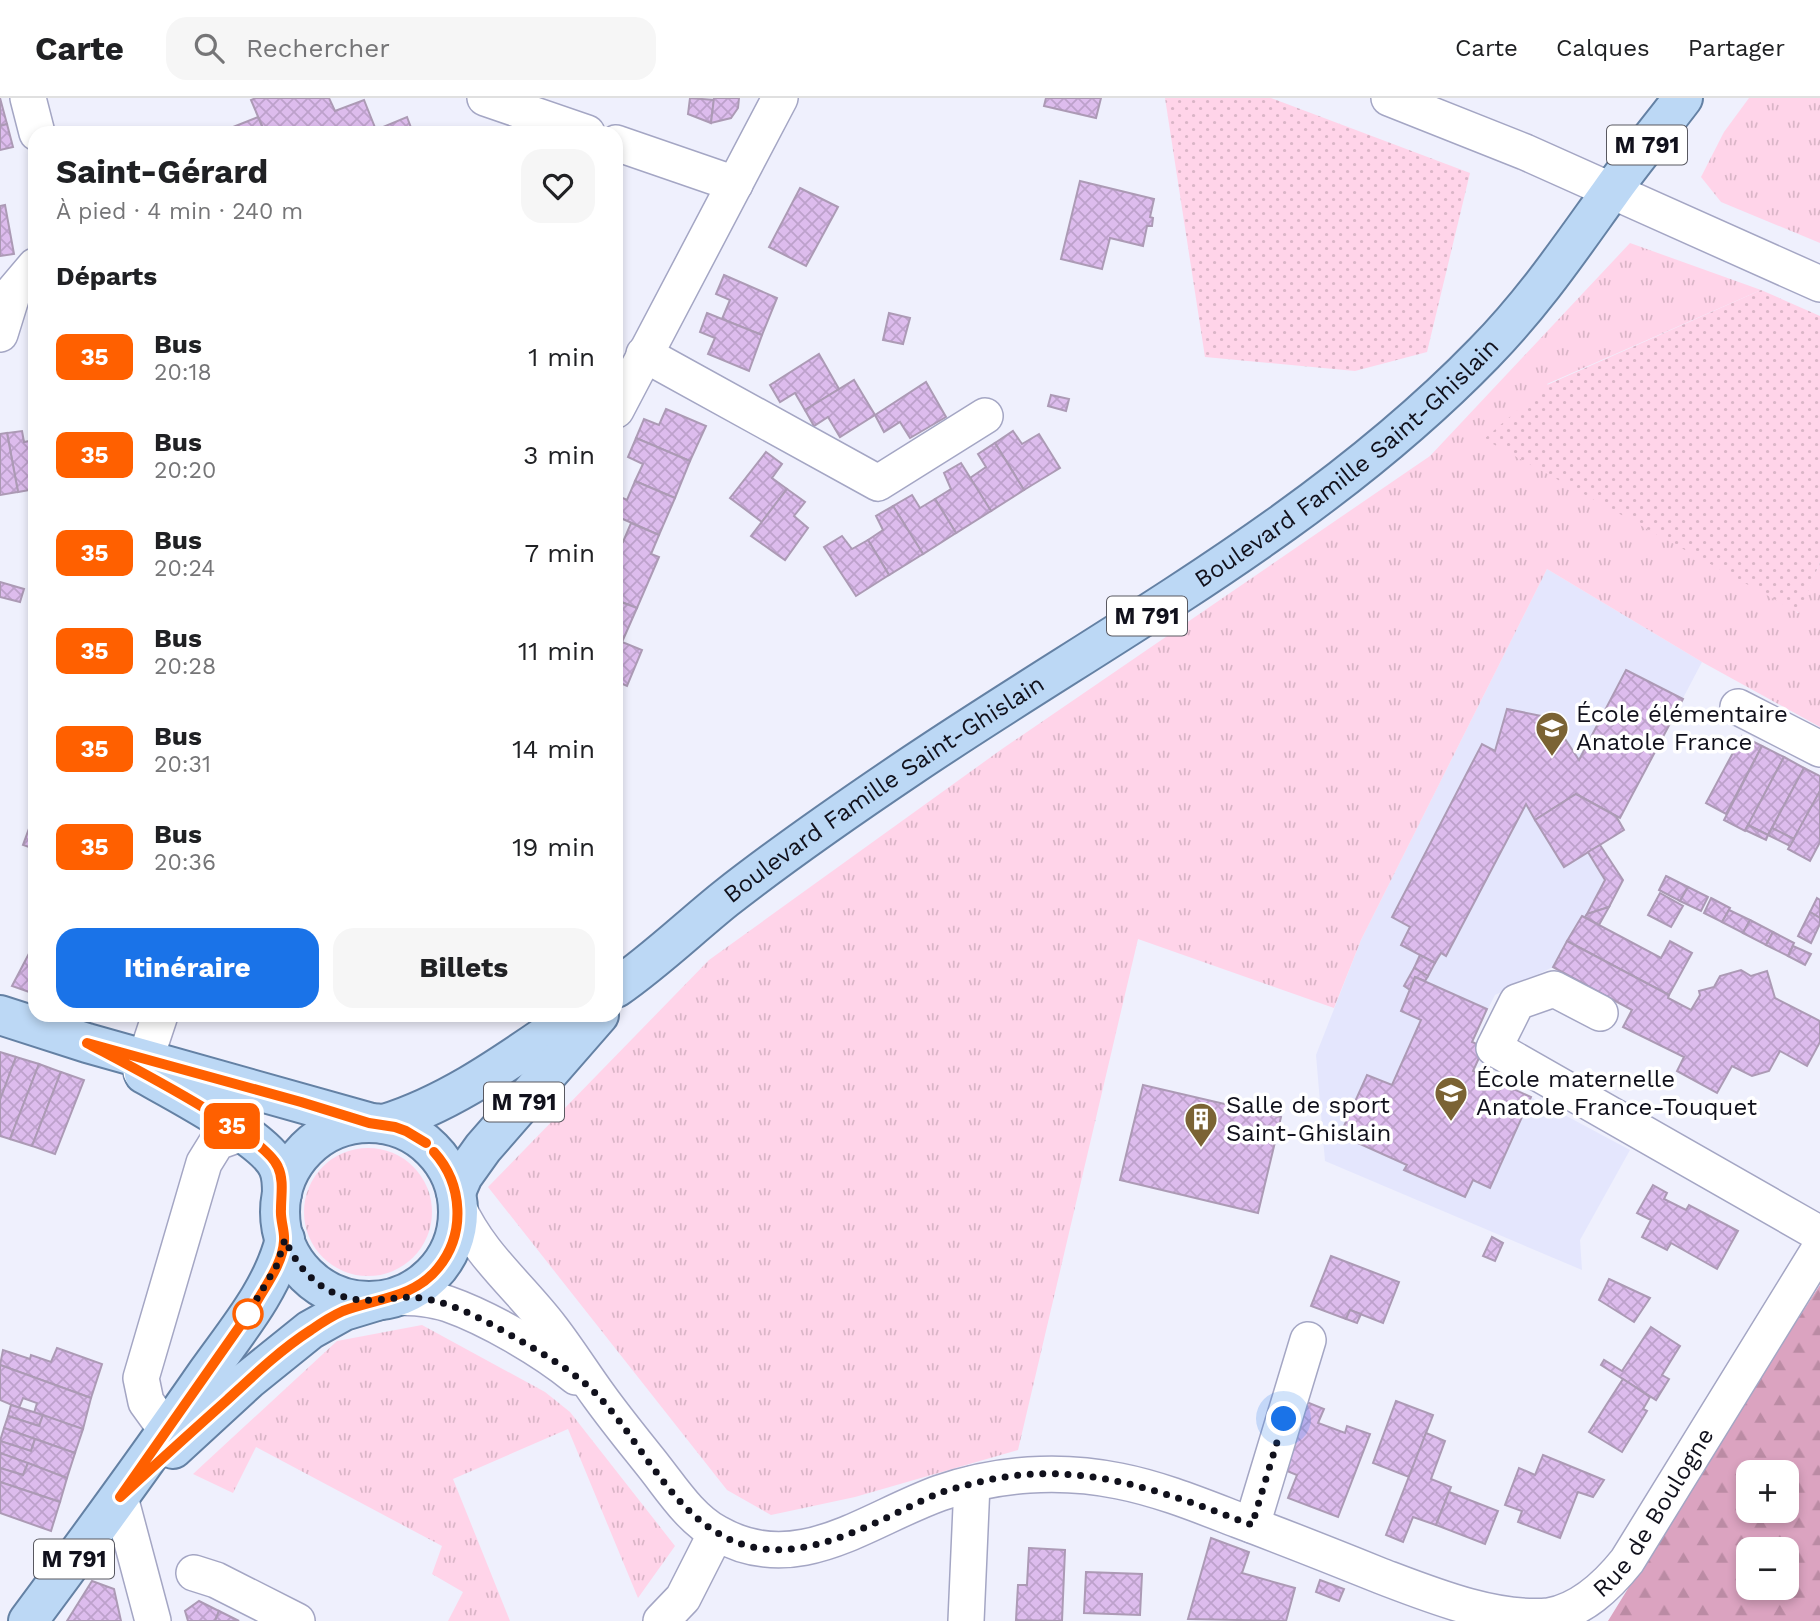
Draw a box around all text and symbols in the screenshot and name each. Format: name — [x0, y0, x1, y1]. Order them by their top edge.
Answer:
search box — [166, 17, 656, 80]
text: Carte — [35, 29, 124, 68]
icon: search — [190, 29, 228, 67]
text: Rechercher — [246, 33, 390, 63]
text: Carte — [1455, 34, 1518, 62]
text: Calques — [1556, 34, 1650, 62]
text: Partager — [1688, 34, 1785, 62]
road number: M 791 — [1607, 126, 1687, 164]
button: heart — [521, 149, 595, 223]
text: Saint-Gérard — [56, 152, 268, 191]
text: À pied · 4 min · 240 m — [56, 198, 303, 225]
text: Départs — [56, 261, 157, 291]
text: Bus — [154, 329, 202, 359]
street label: Boulevard Famille Saint-Ghislain — [1189, 333, 1504, 594]
text: 1 min — [528, 342, 595, 372]
text: 35 — [80, 343, 109, 371]
text: 20:18 — [154, 359, 212, 386]
text: Bus — [154, 427, 202, 457]
text: 3 min — [523, 440, 595, 470]
text: 35 — [80, 441, 109, 469]
text: 20:20 — [154, 457, 216, 484]
text: Bus — [154, 525, 202, 555]
text: 7 min — [525, 538, 595, 568]
text: 35 — [80, 539, 109, 567]
text: 20:24 — [154, 555, 215, 582]
road number: M 791 — [1107, 596, 1187, 636]
text: Bus — [154, 623, 202, 653]
text: 11 min — [518, 636, 595, 666]
text: 35 — [80, 637, 109, 665]
text: 20:28 — [154, 653, 216, 680]
street label: Boulevard Famille Saint-Ghislain — [718, 669, 1049, 909]
place label: École élémentaire Anatole France — [1576, 700, 1788, 756]
school or university icon: École élémentaire Anatole France — [1533, 709, 1571, 758]
text: Bus — [154, 721, 202, 751]
text: 14 min — [512, 734, 595, 764]
text: 35 — [80, 735, 109, 763]
text: 20:31 — [154, 751, 211, 778]
text: Bus — [154, 819, 202, 849]
text: 19 min — [512, 832, 595, 862]
text: 35 — [80, 833, 109, 861]
text: 20:36 — [154, 849, 216, 876]
button: Itinéraire — [56, 928, 319, 1008]
button: Billets — [333, 928, 595, 1008]
place label: École maternelle Anatole France-Touquet — [1476, 1065, 1757, 1121]
school or university icon: École maternelle Anatole France-Touquet — [1432, 1074, 1470, 1123]
road number: M 791 — [484, 1082, 564, 1121]
place label: Salle de sport Saint-Ghislain — [1226, 1091, 1391, 1147]
building icon: Salle de sport Saint-Ghislain — [1182, 1100, 1220, 1149]
line badge: 35 — [201, 1103, 264, 1149]
text: 35 — [218, 1112, 246, 1140]
unlabelled marker — [233, 1299, 263, 1329]
your location — [1266, 1401, 1301, 1436]
street label: Rue de Boulogne — [1587, 1423, 1720, 1603]
map controls — [1736, 1460, 1799, 1600]
button: + — [1736, 1460, 1799, 1523]
button: − — [1736, 1537, 1799, 1600]
road number: M 791 — [34, 1540, 114, 1578]

